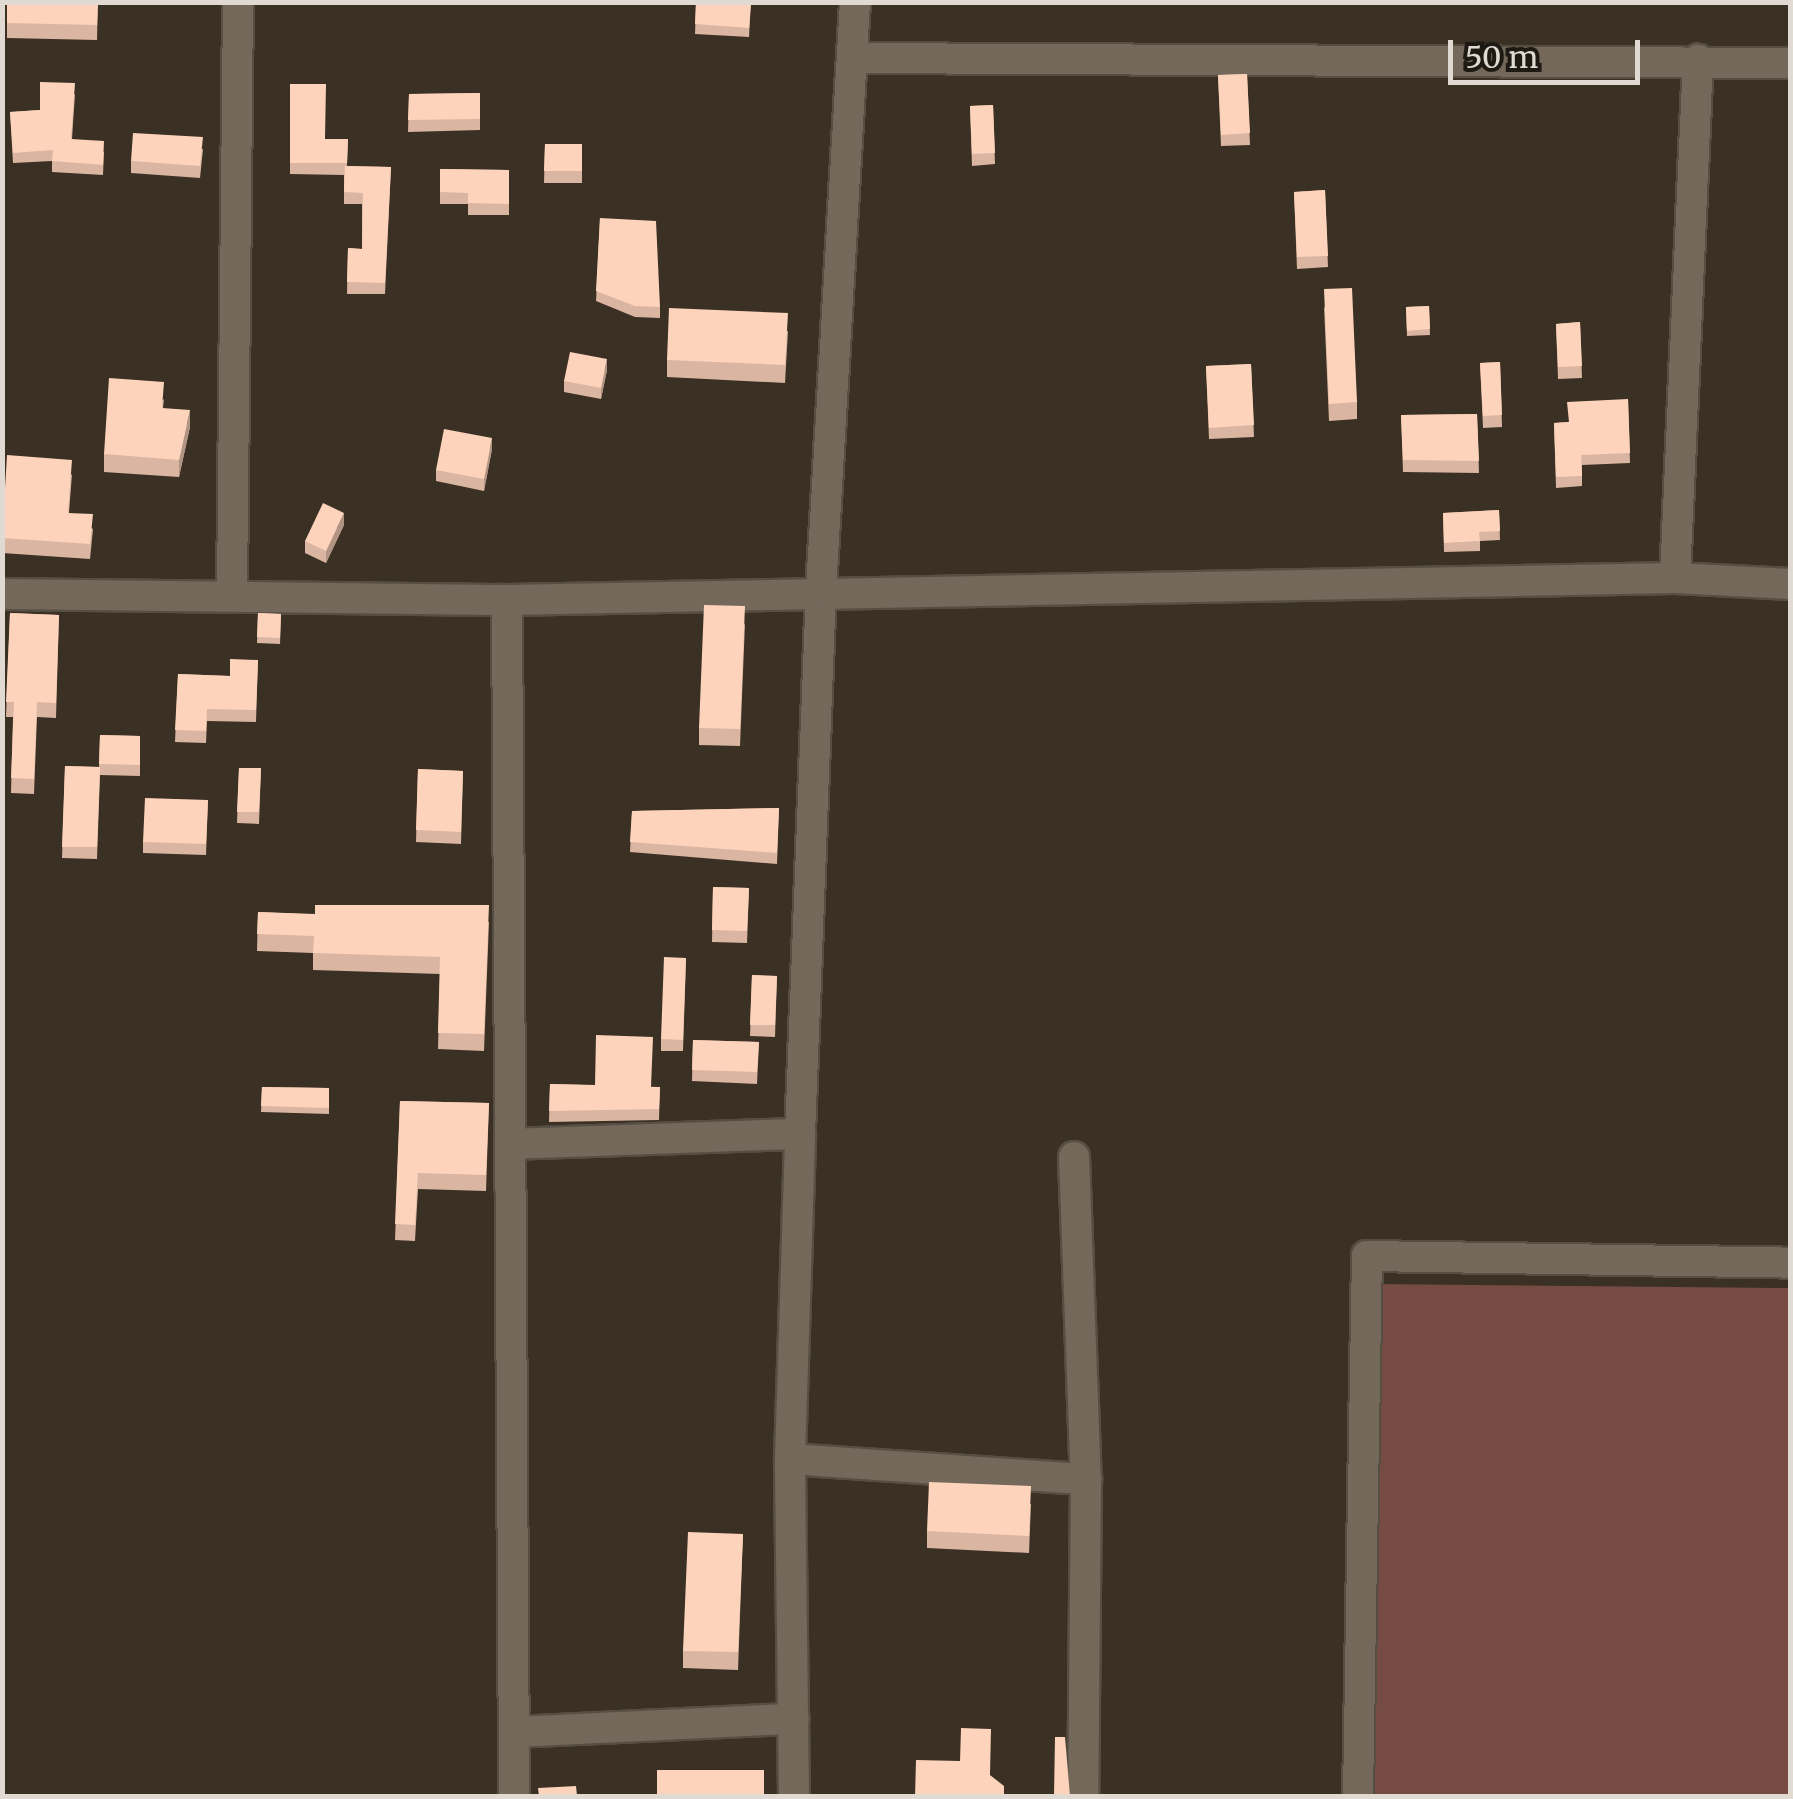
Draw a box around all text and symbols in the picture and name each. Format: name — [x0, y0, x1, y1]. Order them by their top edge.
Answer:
scale bar — [1453, 20, 1646, 82]
text: 50 m — [1465, 38, 1538, 76]

